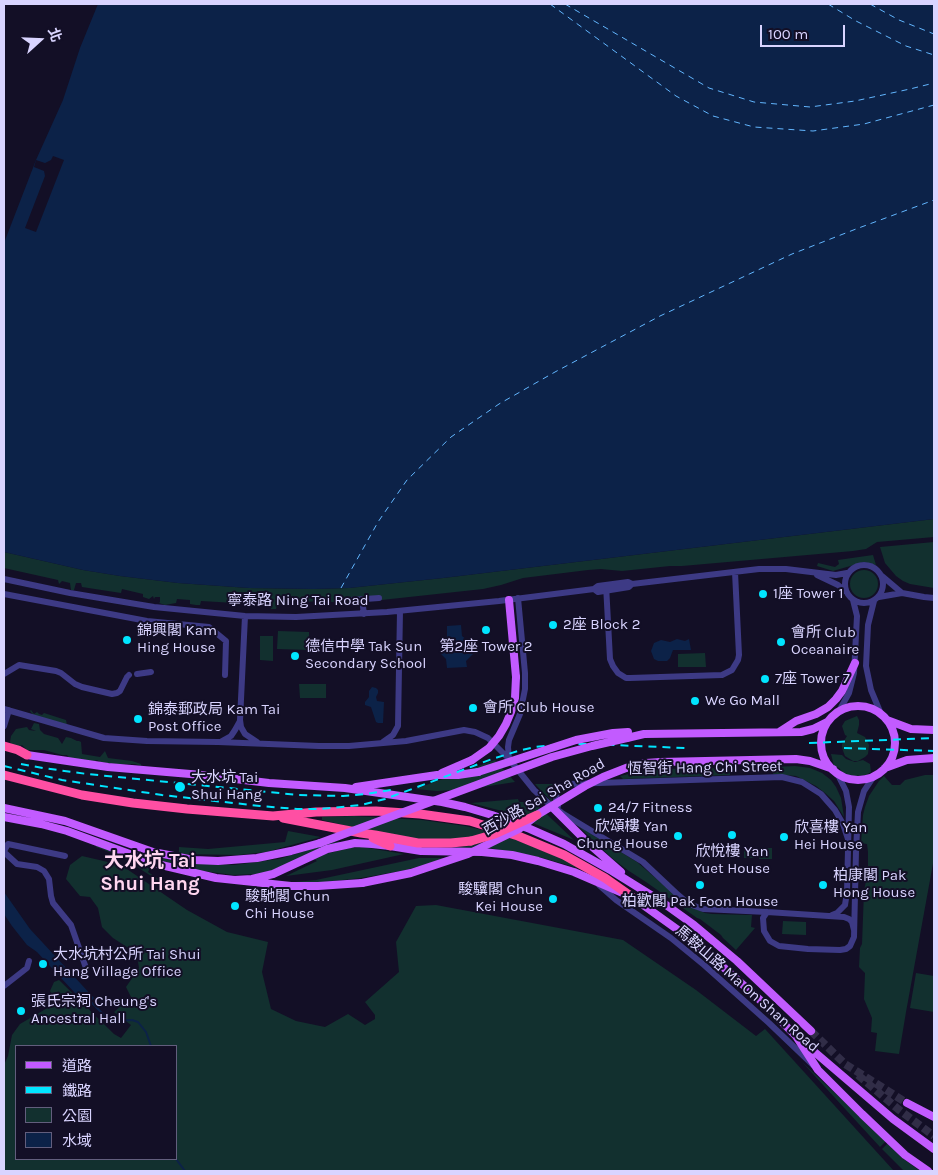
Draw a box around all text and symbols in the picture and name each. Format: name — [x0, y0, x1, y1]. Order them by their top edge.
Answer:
north arrow — [15, 15, 65, 65]
scale bar — [763, 15, 848, 47]
text: 北 — [44, 25, 65, 44]
text: 100 m — [768, 25, 808, 43]
place label: 1座 Tower 1 — [773, 585, 844, 603]
marker: 1座 Tower 1 — [757, 588, 769, 600]
street label: 寧泰路 Ning Tai Road — [227, 592, 369, 610]
place label: 2座 Block 2 — [563, 616, 640, 634]
marker: 2座 Block 2 — [547, 619, 559, 631]
place label: 錦興閣 Kam Hing House — [137, 622, 217, 657]
marker: 第2座 Tower 2 — [480, 624, 492, 636]
place label: 會所 Club Oceanaire — [791, 624, 859, 659]
marker: 錦興閣 Kam Hing House — [121, 634, 133, 646]
marker: 會所 Club Oceanaire — [775, 636, 787, 648]
place label: 德信中學 Tak Sun Secondary School — [305, 638, 426, 673]
place label: 第2座 Tower 2 — [439, 638, 533, 656]
marker: 德信中學 Tak Sun Secondary School — [289, 650, 301, 662]
place label: 7座 Tower 7 — [775, 670, 850, 688]
marker: 7座 Tower 7 — [759, 673, 771, 685]
place label: We Go Mall — [705, 692, 780, 710]
marker: We Go Mall — [689, 695, 701, 707]
place label: 會所 Club House — [483, 699, 594, 717]
place label: 錦泰郵政局 Kam Tai Post Office — [148, 701, 280, 736]
marker: 會所 Club House — [467, 702, 479, 714]
marker: 錦泰郵政局 Kam Tai Post Office — [132, 713, 144, 725]
street label: 西沙路 Sai Sha Road — [480, 755, 608, 839]
street label: 恆智街 Hang Chi Street — [627, 758, 783, 778]
place label: 大水坑 Tai Shui Hang — [191, 769, 262, 804]
marker: 大水坑 Tai Shui Hang — [173, 780, 187, 794]
place label: 24/7 Fitness — [608, 799, 693, 817]
marker: 24/7 Fitness — [592, 802, 604, 814]
place label: 欣頌樓 Yan Chung House — [577, 818, 668, 853]
place label: 欣喜樓 Yan Hei House — [794, 819, 867, 854]
marker: 欣悅樓 Yan Yuet House — [726, 829, 738, 841]
marker: 欣頌樓 Yan Chung House — [672, 830, 684, 842]
marker: 欣喜樓 Yan Hei House — [778, 831, 790, 843]
place label: 欣悅樓 Yan Yuet House — [694, 843, 770, 878]
district label: 大水坑 Tai Shui Hang — [95, 849, 205, 896]
place label: 柏康閣 Pak Hong House — [833, 867, 915, 902]
marker: 柏歡閣 Pak Foon House — [694, 879, 706, 891]
marker: 柏康閣 Pak Hong House — [817, 879, 829, 891]
place label: 駿驥閣 Chun Kei House — [458, 881, 543, 916]
place label: 駿馳閣 Chun Chi House — [245, 888, 330, 923]
marker: 駿驥閣 Chun Kei House — [547, 893, 559, 905]
place label: 柏歡閣 Pak Foon House — [622, 893, 778, 911]
marker: 駿馳閣 Chun Chi House — [229, 900, 241, 912]
street label: 馬鞍山路 Ma On Shan Road — [672, 922, 822, 1056]
place label: 大水坑村公所 Tai Shui Hang Village Office — [53, 946, 201, 981]
marker: 大水坑村公所 Tai Shui Hang Village Office — [37, 958, 49, 970]
place label: 張氏宗祠 Cheung's Ancestral Hall — [31, 993, 157, 1028]
marker: 張氏宗祠 Cheung's Ancestral Hall — [15, 1005, 27, 1017]
legend — [15, 1045, 178, 1160]
text: 道路 — [62, 1057, 92, 1075]
text: 鐵路 — [62, 1082, 92, 1100]
text: 公園 — [62, 1107, 92, 1125]
text: 水域 — [62, 1132, 92, 1150]

